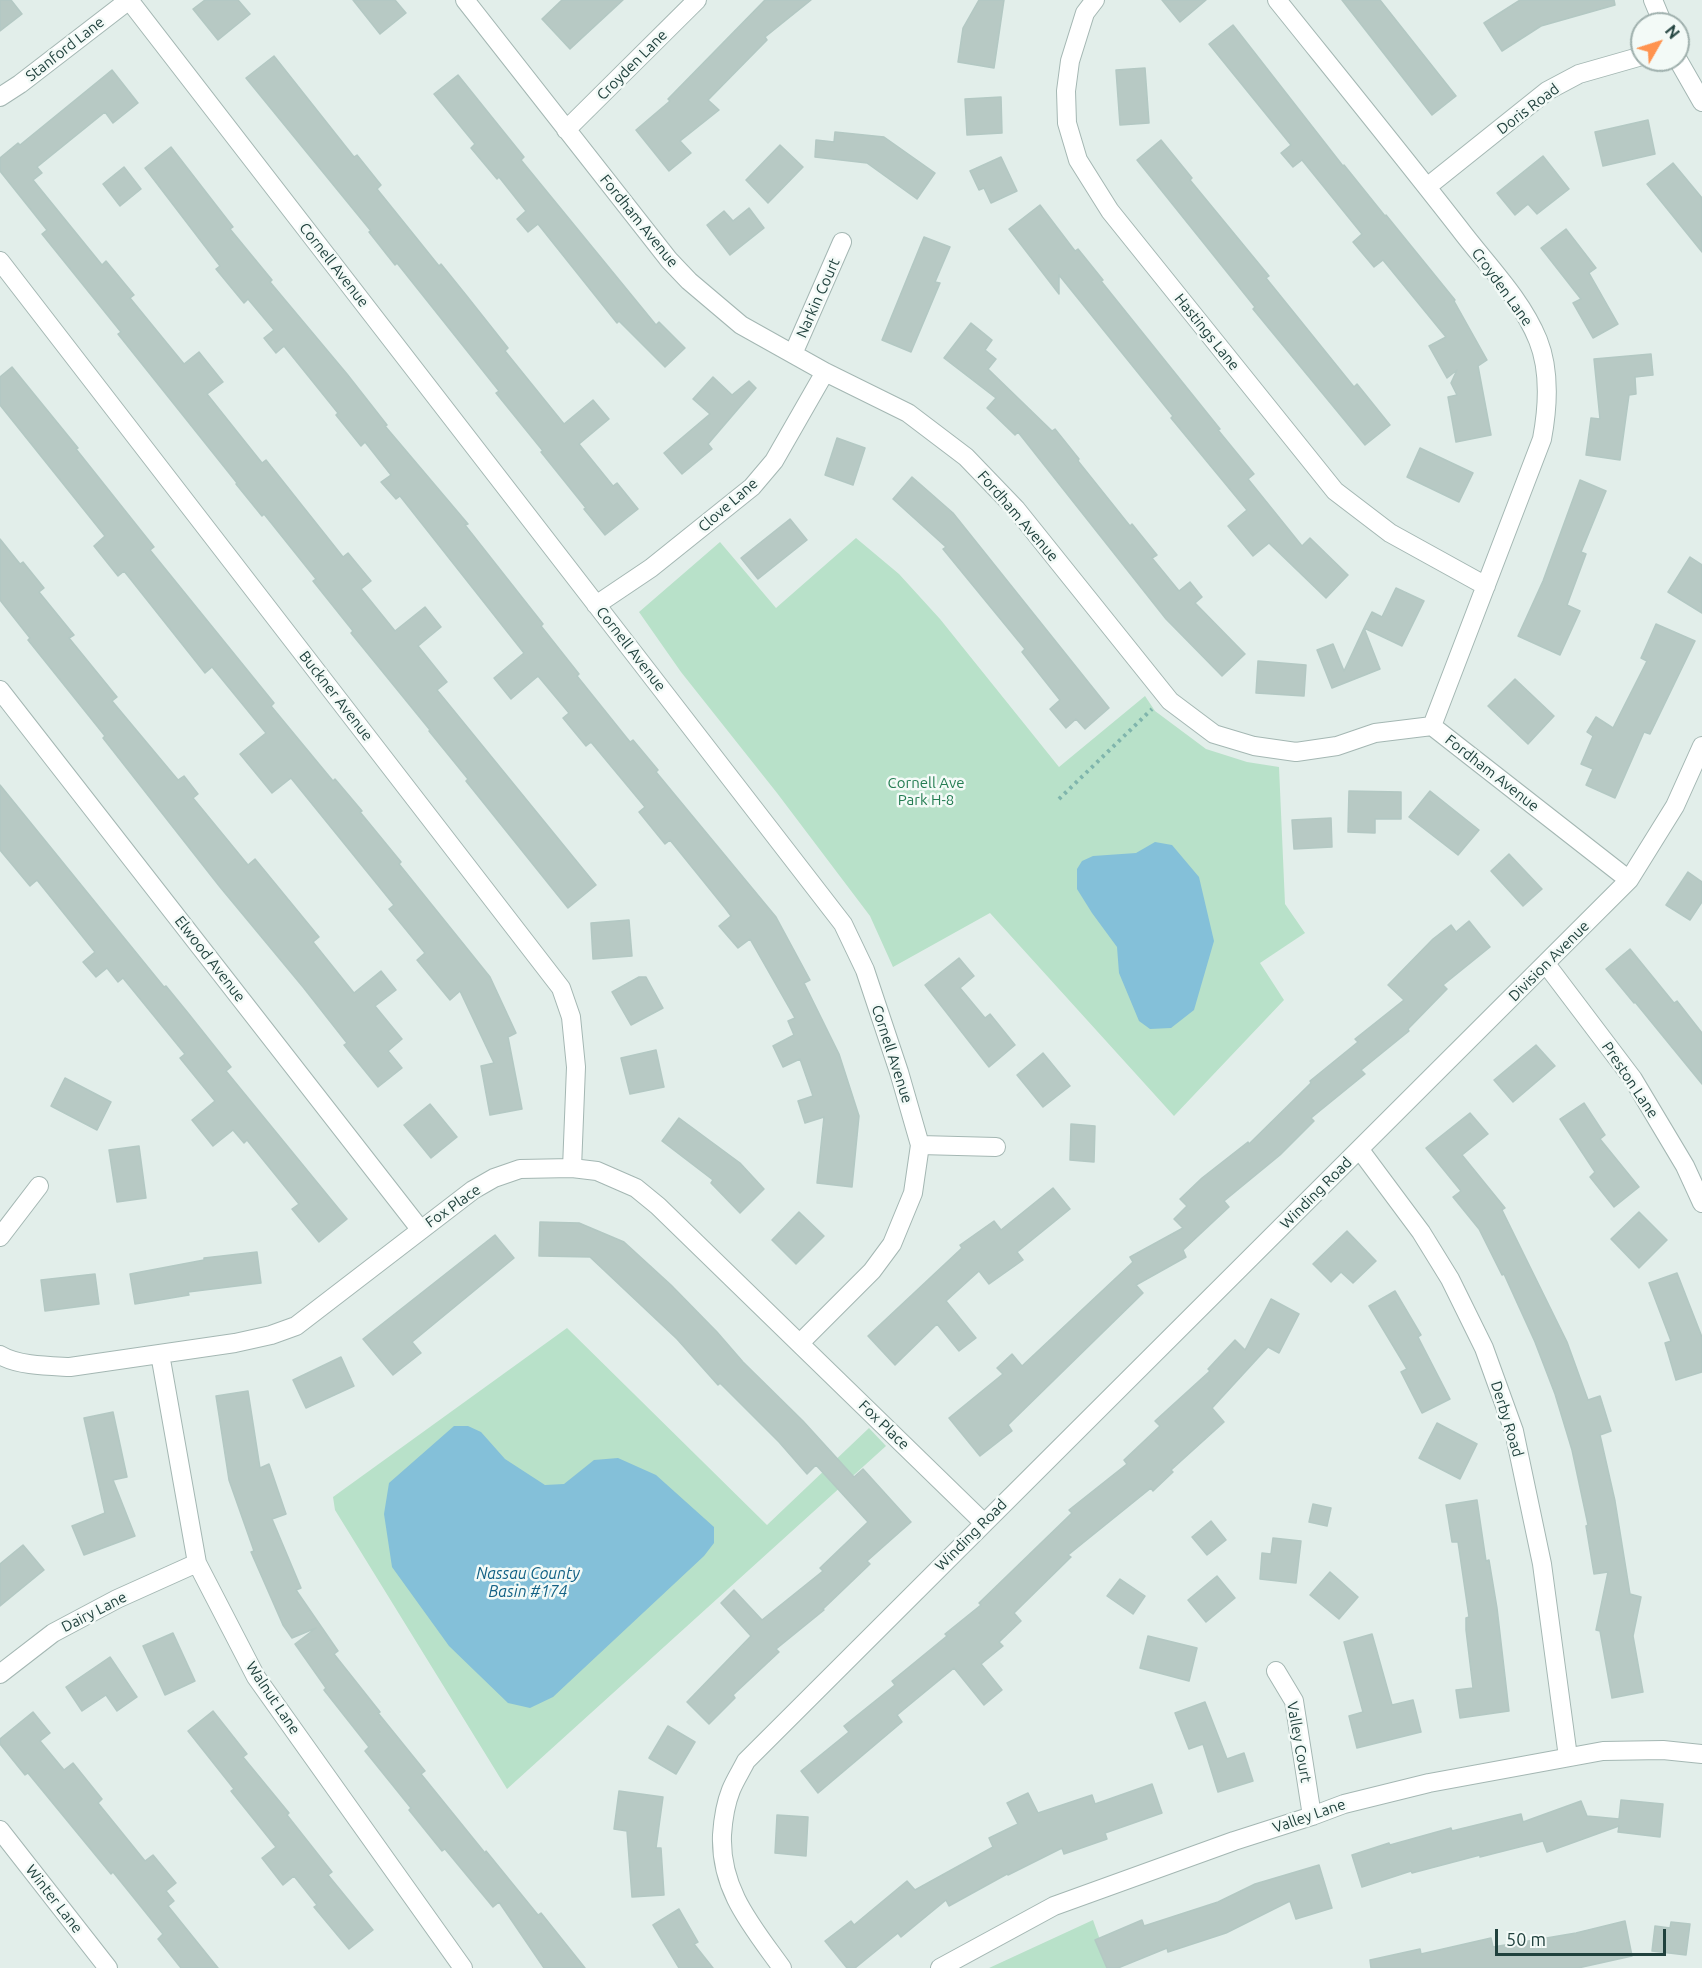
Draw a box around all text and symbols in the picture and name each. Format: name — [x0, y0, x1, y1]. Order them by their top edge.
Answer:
north arrow — [1630, 12, 1690, 72]
street label: Stanford Lane — [22, 13, 108, 85]
text: N — [1662, 22, 1683, 42]
street label: Croyden Lane — [593, 26, 671, 104]
street label: Doris Road — [1493, 80, 1563, 138]
street label: Fordham Avenue — [596, 171, 682, 271]
street label: Cornell Avenue — [295, 219, 373, 311]
street label: Croyden Lane — [1468, 244, 1536, 330]
street label: Narkin Court — [792, 255, 844, 341]
street label: Hastings Lane — [1171, 290, 1243, 374]
street label: Fordham Avenue — [974, 467, 1062, 565]
street label: Clove Lane — [695, 474, 761, 536]
street label: Cornell Avenue — [592, 603, 670, 695]
street label: Buckner Avenue — [295, 647, 377, 745]
street label: Fordham Avenue — [1441, 731, 1543, 815]
park label: Cornell Ave Park H-8 — [888, 774, 964, 809]
street label: Elwood Avenue — [171, 912, 249, 1006]
street label: Division Avenue — [1505, 917, 1593, 1005]
street label: Cornell Avenue — [868, 1003, 916, 1105]
street label: Preston Lane — [1598, 1038, 1662, 1122]
street label: Winding Road — [1276, 1153, 1356, 1233]
street label: Fox Place — [422, 1180, 484, 1232]
street label: Derby Road — [1487, 1379, 1527, 1459]
street label: Fox Place — [855, 1397, 913, 1453]
street label: Winding Road — [931, 1495, 1011, 1575]
water label: Nassau County Basin #174 — [476, 1564, 580, 1602]
street label: Dairy Lane — [58, 1588, 130, 1636]
street label: Walnut Lane — [242, 1658, 304, 1738]
street label: Valley Court — [1283, 1700, 1315, 1784]
street label: Valley Lane — [1270, 1795, 1348, 1837]
street label: Winter Lane — [22, 1861, 86, 1937]
scale bar — [1498, 1917, 1669, 1955]
text: 50 m — [1506, 1929, 1546, 1949]

